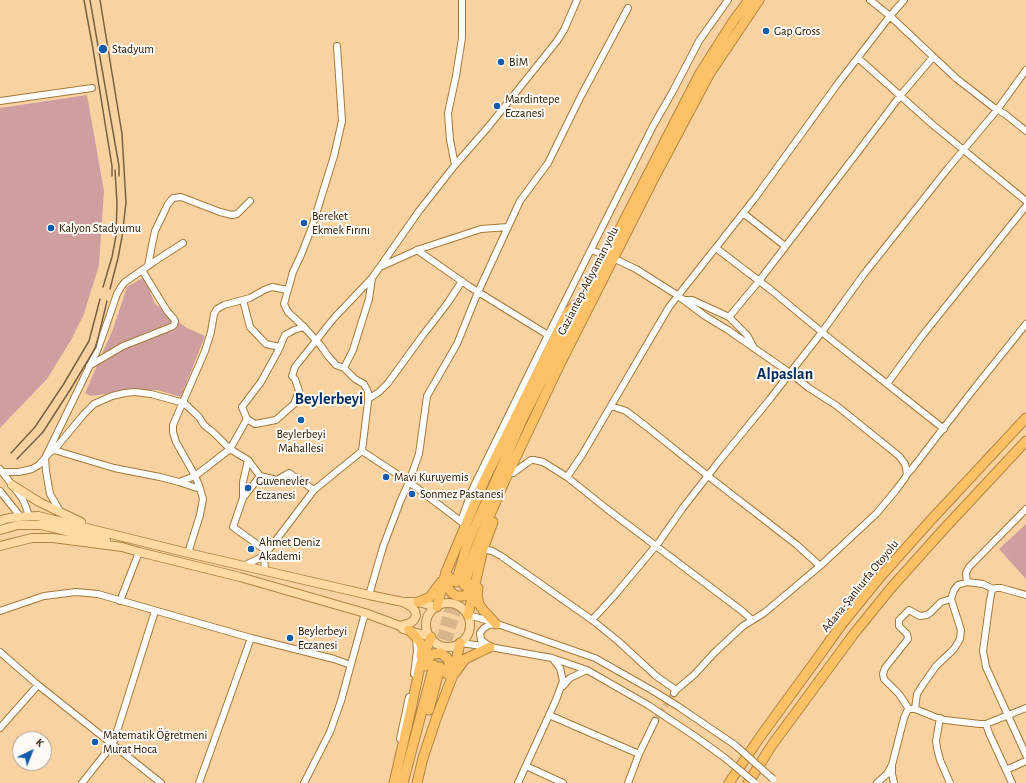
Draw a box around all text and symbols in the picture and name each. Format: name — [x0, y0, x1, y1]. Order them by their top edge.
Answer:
place label: Gap Gross — [774, 24, 820, 38]
marker: Gap Gross — [761, 26, 771, 36]
place label: Stadyum — [112, 42, 154, 56]
marker: Stadyum — [97, 43, 109, 55]
place label: BİM — [509, 55, 528, 69]
marker: BİM — [496, 57, 506, 67]
place label: Mardintepe Eczanesi — [505, 92, 560, 120]
marker: Mardintepe Eczanesi — [492, 101, 502, 111]
place label: Bereket Ekmek Fırını — [312, 209, 370, 237]
marker: Bereket Ekmek Fırını — [299, 218, 309, 228]
place label: Kalyon Stadyumu — [59, 221, 141, 235]
marker: Kalyon Stadyumu — [46, 223, 56, 233]
street label: Gaziantep-Adıyaman yolu — [554, 224, 622, 338]
district label: Alpaslan — [757, 364, 813, 384]
district label: Beylerbeyi — [295, 389, 363, 409]
marker: Beylerbeyi Mahallesi — [296, 415, 306, 425]
place label: Beylerbeyi Mahallesi — [276, 427, 326, 455]
place label: Mavi Kuruyemis — [394, 470, 468, 484]
marker: Mavi Kuruyemis — [381, 472, 391, 482]
place label: Guvenevler Eczanesi — [256, 474, 309, 502]
marker: Guvenevler Eczanesi — [243, 483, 253, 493]
place label: Sonmez Pastanesi — [420, 487, 504, 501]
marker: Sonmez Pastanesi — [407, 489, 417, 499]
place label: Ahmet Deniz Akademi — [259, 535, 320, 563]
street label: Adana-Şanlıurfa Otoyolu — [818, 537, 902, 635]
marker: Ahmet Deniz Akademi — [246, 544, 256, 554]
place label: Beylerbeyi Eczanesi — [298, 624, 347, 652]
marker: Beylerbeyi Eczanesi — [285, 633, 295, 643]
place label: Matematik Öğretmeni Murat Hoca — [103, 728, 207, 756]
north arrow — [12, 731, 52, 771]
text: K — [34, 736, 46, 749]
marker: Matematik Öğretmeni Murat Hoca — [90, 737, 100, 747]

